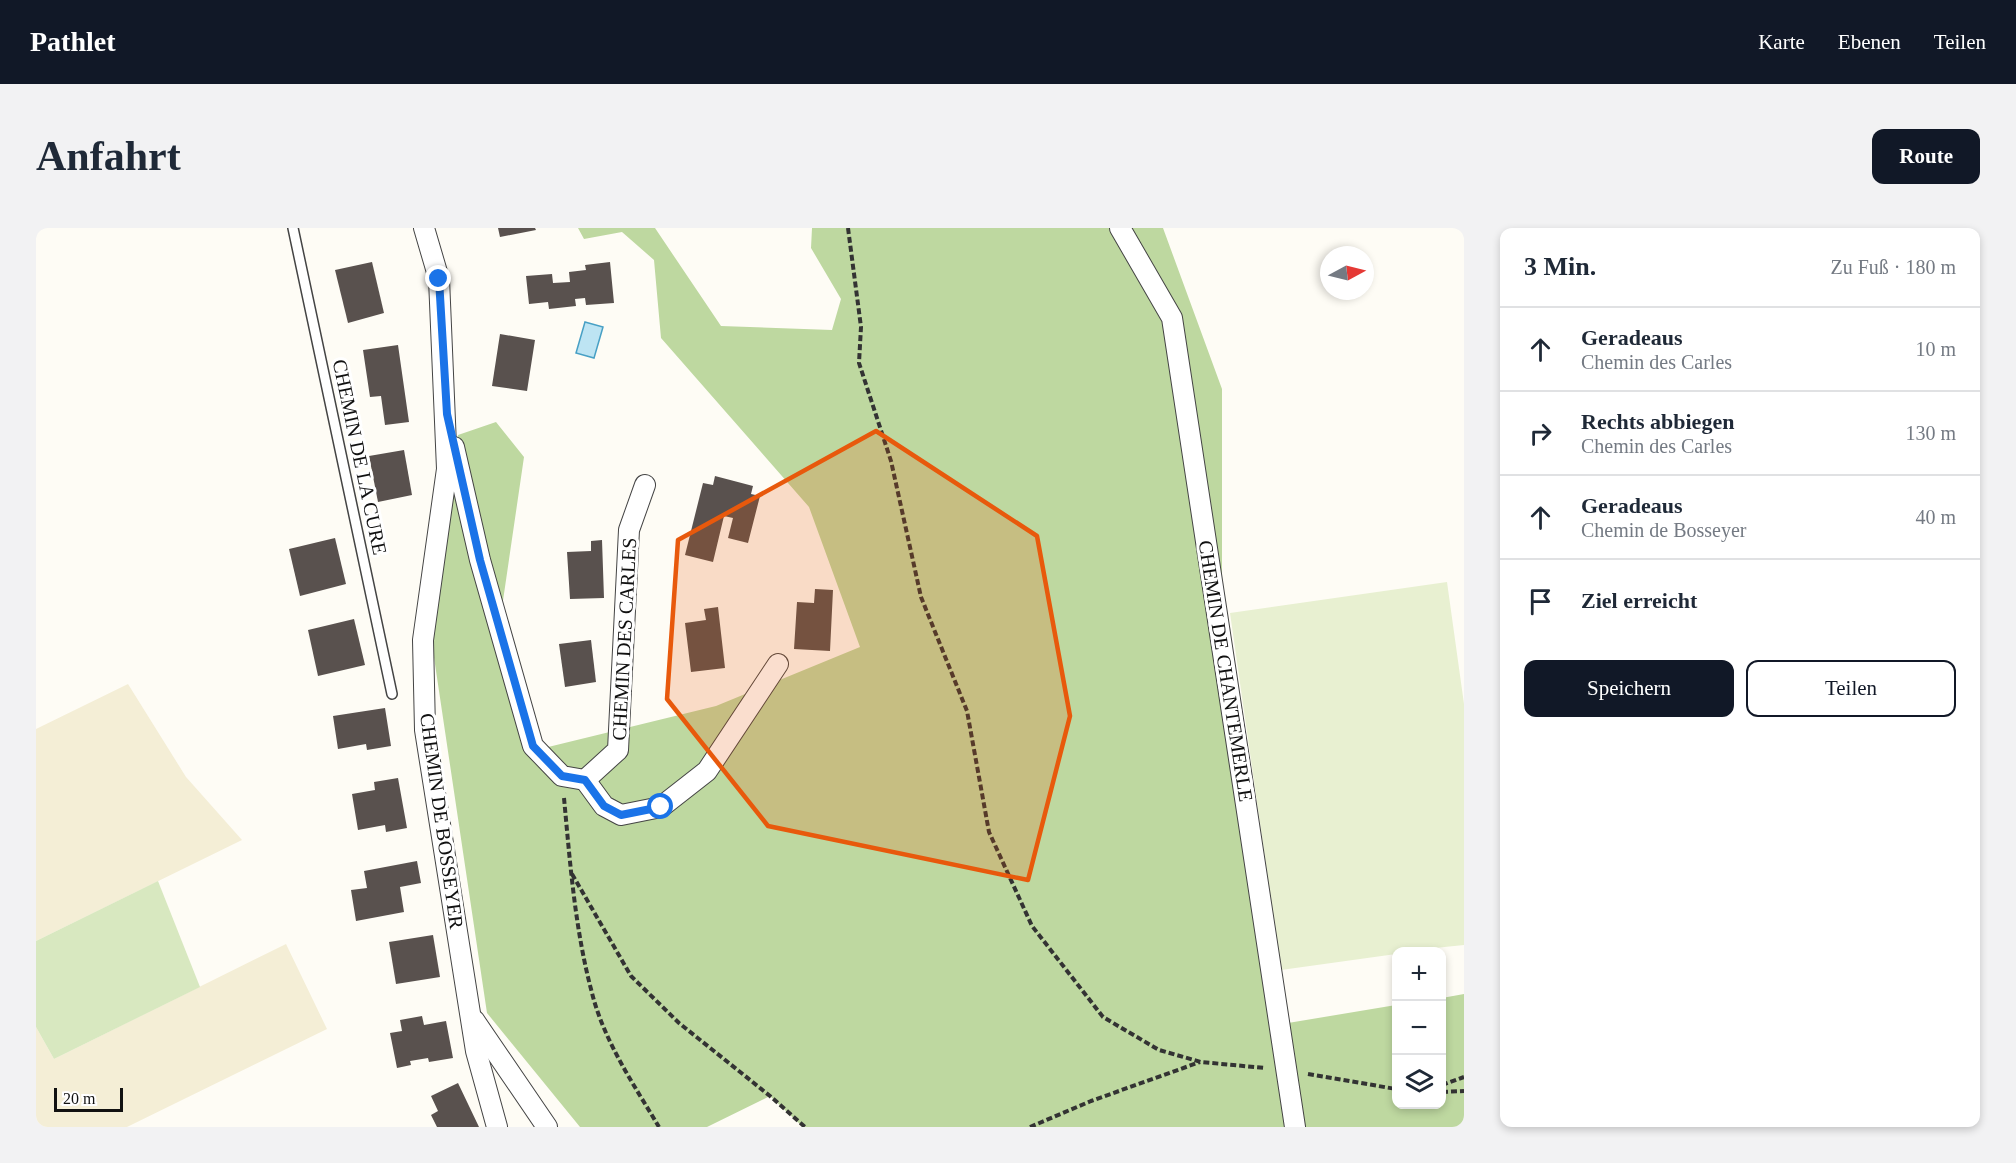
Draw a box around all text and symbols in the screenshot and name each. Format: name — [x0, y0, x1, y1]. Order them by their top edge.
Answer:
text: Pathlet — [30, 26, 116, 57]
text: Karte — [1758, 30, 1805, 54]
text: Ebenen — [1838, 30, 1901, 54]
text: Teilen — [1934, 30, 1986, 54]
button: Route — [1872, 129, 1980, 184]
text: Anfahrt — [36, 133, 181, 179]
north arrow — [1320, 246, 1374, 300]
text: 3 Min. — [1524, 252, 1596, 281]
text: Zu Fuß · 180 m — [1830, 256, 1956, 278]
route end — [425, 265, 451, 291]
text: Geradeaus — [1581, 325, 1682, 350]
icon: ahead — [1524, 333, 1557, 366]
text: 10 m — [1915, 338, 1956, 360]
text: Chemin des Carles — [1581, 351, 1732, 373]
street label: CHEMIN DE LA CURE — [329, 357, 391, 557]
text: Rechts abbiegen — [1581, 409, 1734, 434]
icon: right — [1524, 417, 1557, 450]
text: 130 m — [1905, 422, 1956, 444]
text: Chemin des Carles — [1581, 435, 1732, 457]
text: Geradeaus — [1581, 493, 1682, 518]
icon: ahead — [1524, 501, 1557, 534]
text: 40 m — [1915, 506, 1956, 528]
text: Chemin de Bosseyer — [1581, 519, 1747, 541]
street label: CHEMIN DES CARLES — [608, 537, 640, 741]
street label: CHEMIN DE CHANTEMERLE — [1194, 539, 1258, 803]
icon: arrive — [1524, 585, 1557, 618]
text: Ziel erreicht — [1581, 588, 1697, 613]
button: Speichern — [1524, 660, 1734, 717]
button: Teilen — [1746, 660, 1956, 717]
street label: CHEMIN DE BOSSEYER — [416, 712, 468, 931]
route start — [647, 793, 673, 819]
map controls — [1392, 947, 1446, 1109]
button: + — [1392, 947, 1446, 1001]
button: − — [1392, 1001, 1446, 1055]
button: layers — [1392, 1055, 1446, 1109]
scale bar — [54, 1085, 123, 1112]
text: 20 m — [63, 1090, 95, 1107]

